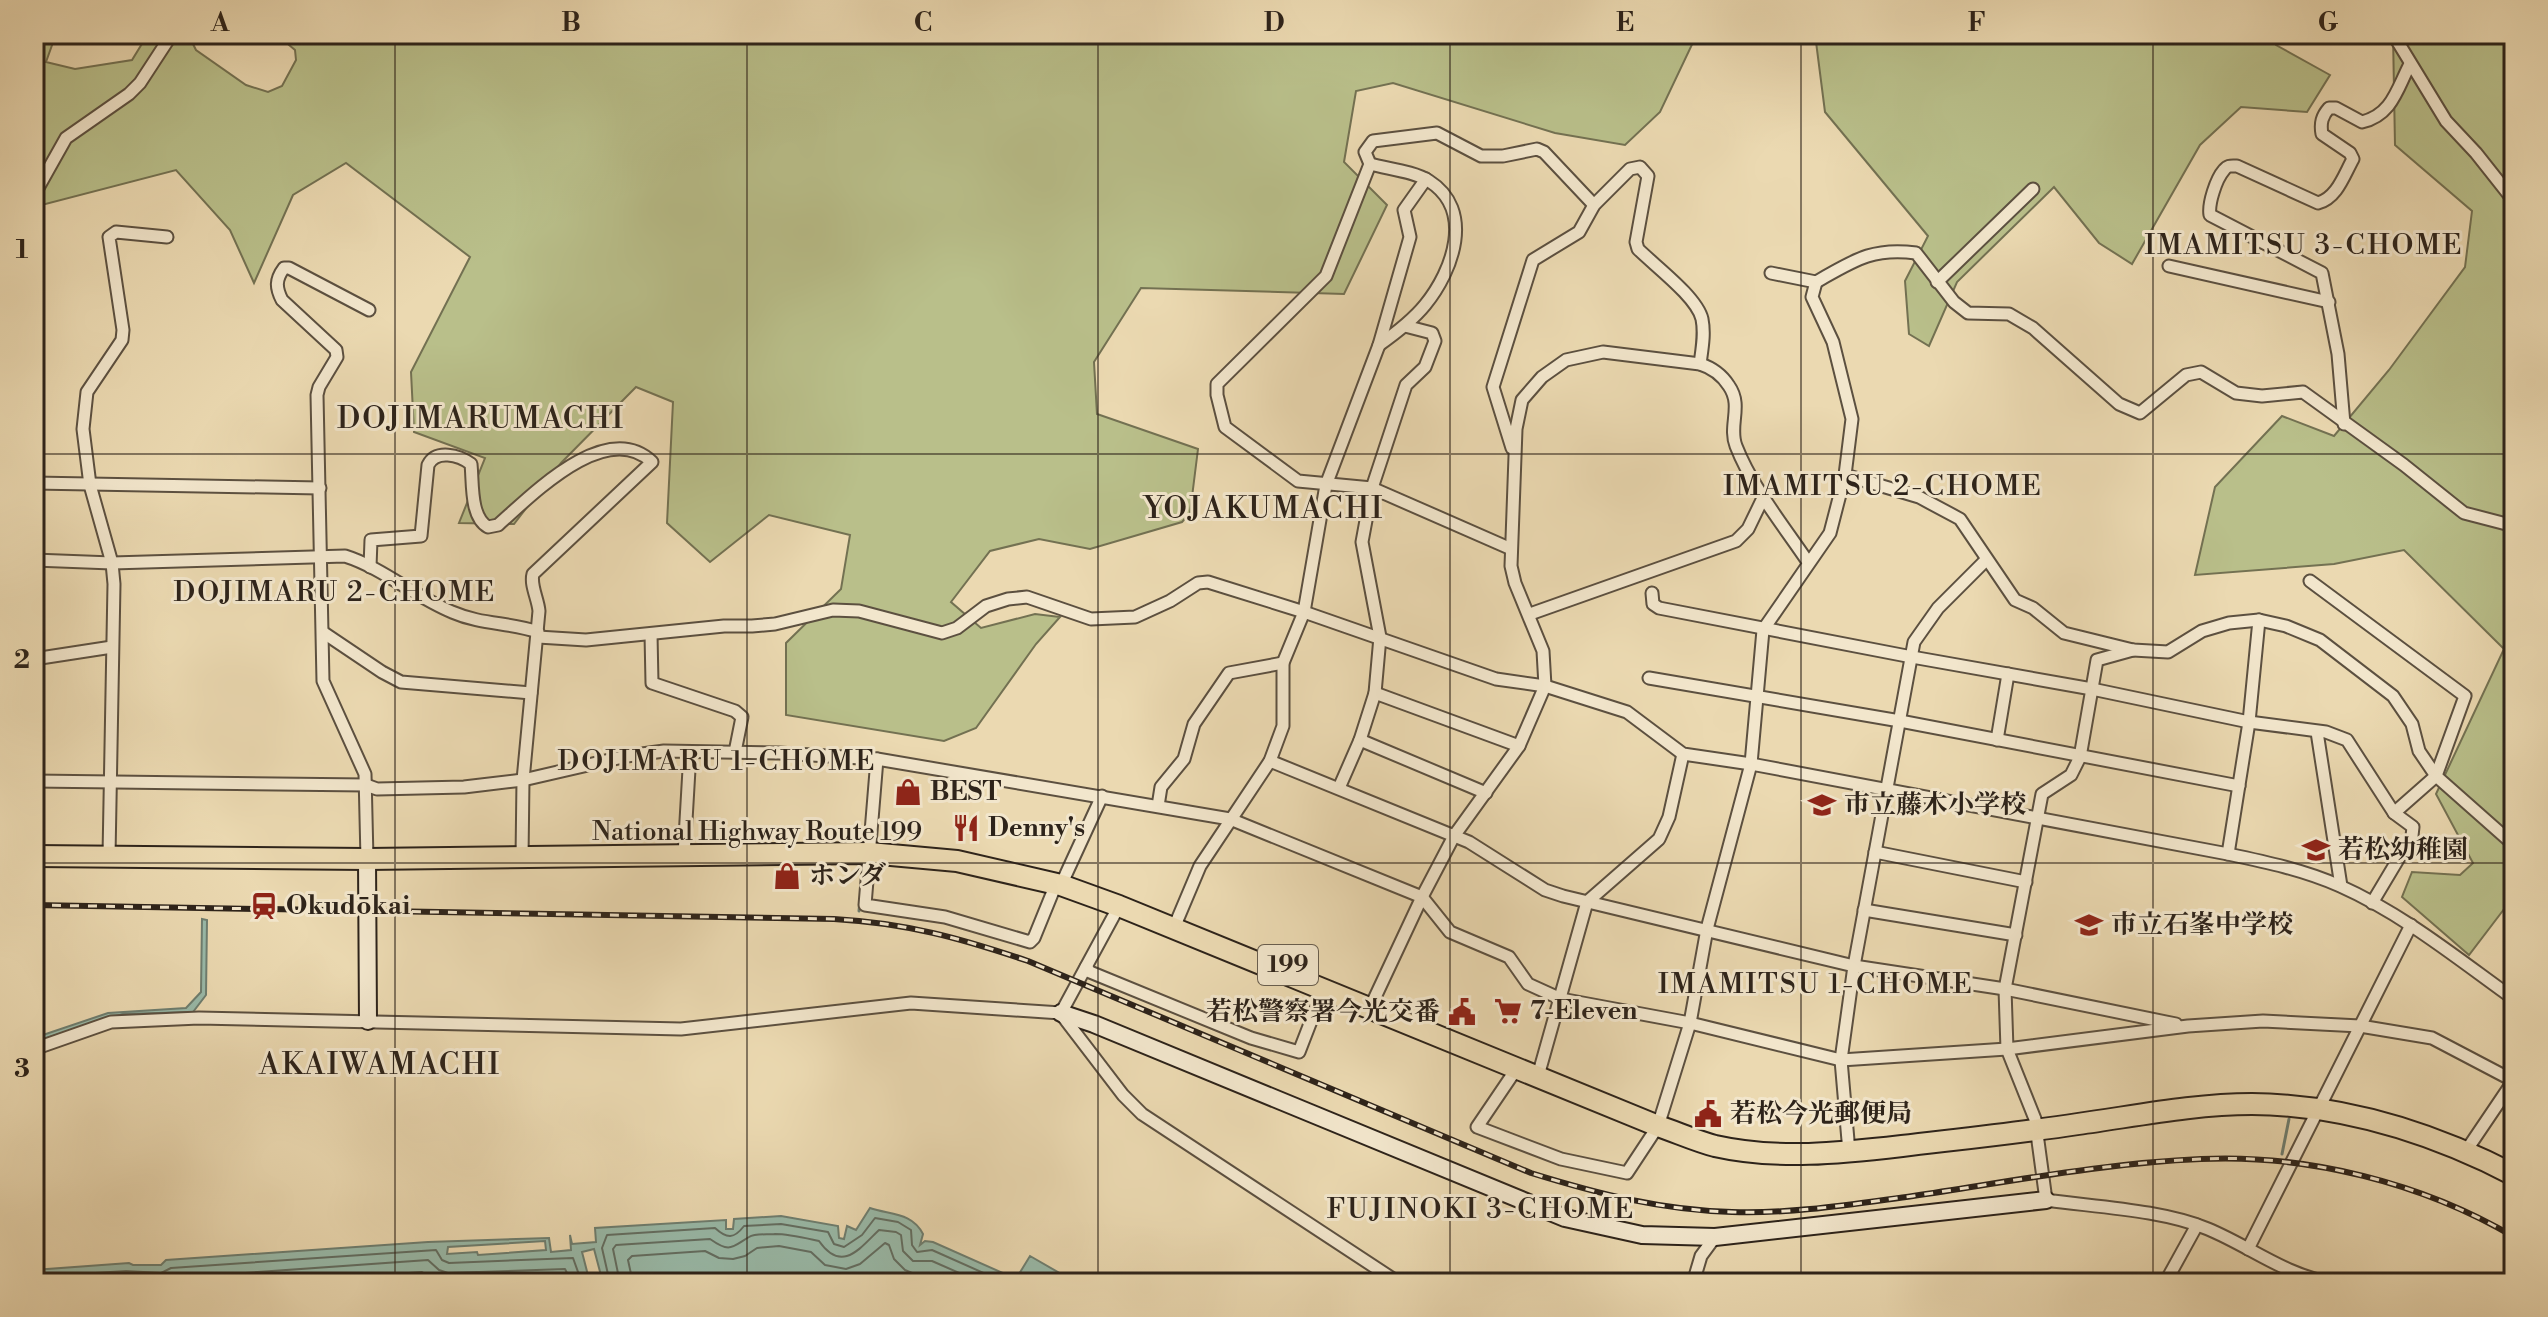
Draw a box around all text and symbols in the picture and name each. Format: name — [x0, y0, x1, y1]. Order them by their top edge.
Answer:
text: A — [210, 7, 230, 39]
text: B — [561, 7, 581, 39]
text: C — [914, 7, 932, 39]
text: D — [1264, 7, 1284, 39]
text: E — [1616, 7, 1634, 39]
text: F — [1968, 7, 1986, 39]
text: G — [2318, 7, 2339, 39]
district label: IMAMITSU 3-CHOME — [2144, 228, 2464, 263]
text: 1 — [16, 234, 29, 266]
district label: DOJIMARUMACHI — [337, 400, 625, 438]
district label: IMAMITSU 2-CHOME — [1723, 469, 2043, 504]
district label: YOJAKUMACHI — [1142, 490, 1384, 528]
district label: DOJIMARU 2-CHOME — [174, 575, 496, 610]
text: 2 — [14, 644, 30, 676]
district label: DOJIMARU 1-CHOME — [558, 744, 876, 779]
place label: BEST — [930, 776, 1001, 808]
shop icon: BEST — [893, 777, 923, 807]
place label: 市立藤木小学校 — [1844, 789, 2026, 821]
school or university icon: 市立藤木小学校 — [1807, 790, 1837, 820]
place label: Denny's — [988, 812, 1085, 844]
restaurant icon: Denny's — [951, 813, 981, 843]
street label: National Highway Route 199 — [592, 816, 922, 848]
place label: 若松幼稚園 — [2338, 834, 2468, 866]
school or university icon: 若松幼稚園 — [2301, 835, 2331, 865]
place label: ホンダ — [809, 860, 886, 892]
shop icon: ホンダ — [772, 861, 802, 891]
place label: Okudōkai — [286, 890, 410, 922]
station icon: Okudōkai — [249, 891, 279, 921]
place label: 市立石峯中学校 — [2111, 909, 2293, 941]
school or university icon: 市立石峯中学校 — [2074, 910, 2104, 940]
road number: 199 — [1258, 945, 1318, 985]
district label: IMAMITSU 1-CHOME — [1658, 967, 1974, 1002]
place label: 7-Eleven — [1530, 995, 1637, 1027]
place label: 若松警察署今光交番 — [1206, 996, 1440, 1028]
supermarket icon: 7-Eleven — [1493, 996, 1523, 1026]
public building icon: 若松警察署今光交番 — [1447, 997, 1477, 1027]
district label: AKAIWAMACHI — [258, 1046, 501, 1084]
text: 3 — [14, 1053, 30, 1085]
place label: 若松今光郵便局 — [1730, 1098, 1912, 1130]
public building icon: 若松今光郵便局 — [1693, 1099, 1723, 1129]
district label: FUJINOKI 3-CHOME — [1327, 1192, 1635, 1227]

